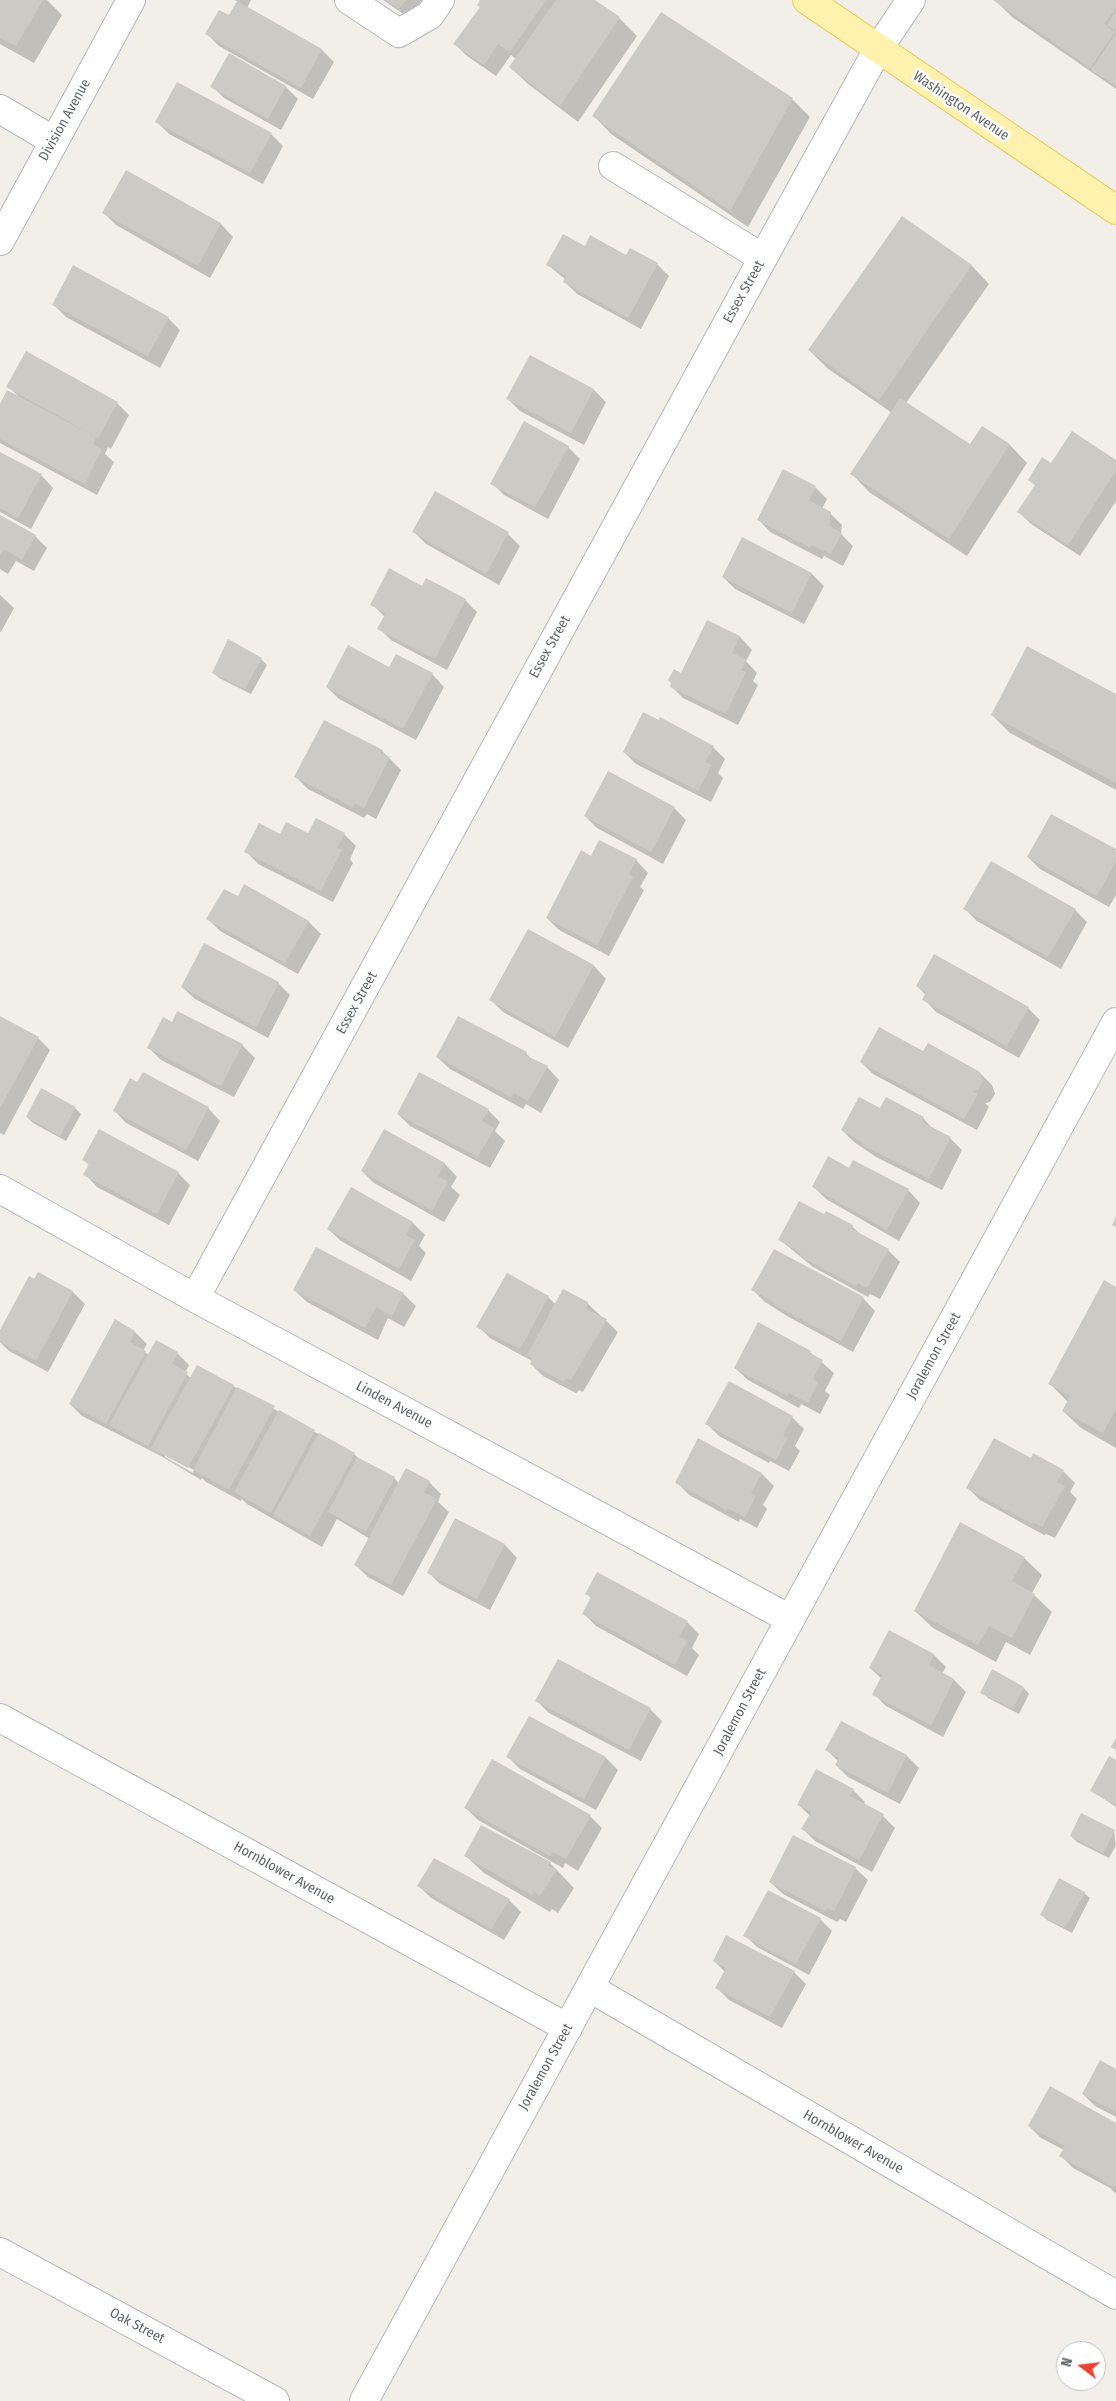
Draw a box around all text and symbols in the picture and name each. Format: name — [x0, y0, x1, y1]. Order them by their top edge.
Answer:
street label: Washington Avenue — [910, 68, 1012, 144]
street label: Division Avenue — [36, 76, 94, 164]
street label: Essex Street — [720, 258, 768, 326]
street label: Essex Street — [526, 613, 574, 681]
street label: Essex Street — [333, 969, 381, 1037]
street label: Joralemon Street — [903, 1310, 965, 1402]
street label: Linden Avenue — [353, 1378, 435, 1432]
street label: Joralemon Street — [710, 1666, 770, 1758]
street label: Hornblower Avenue — [231, 1838, 337, 1908]
street label: Joralemon Street — [515, 2021, 577, 2113]
street label: Hornblower Avenue — [800, 2107, 906, 2177]
street label: Oak Street — [107, 2305, 167, 2347]
north arrow — [1056, 2341, 1106, 2391]
text: N — [1058, 2356, 1076, 2369]

